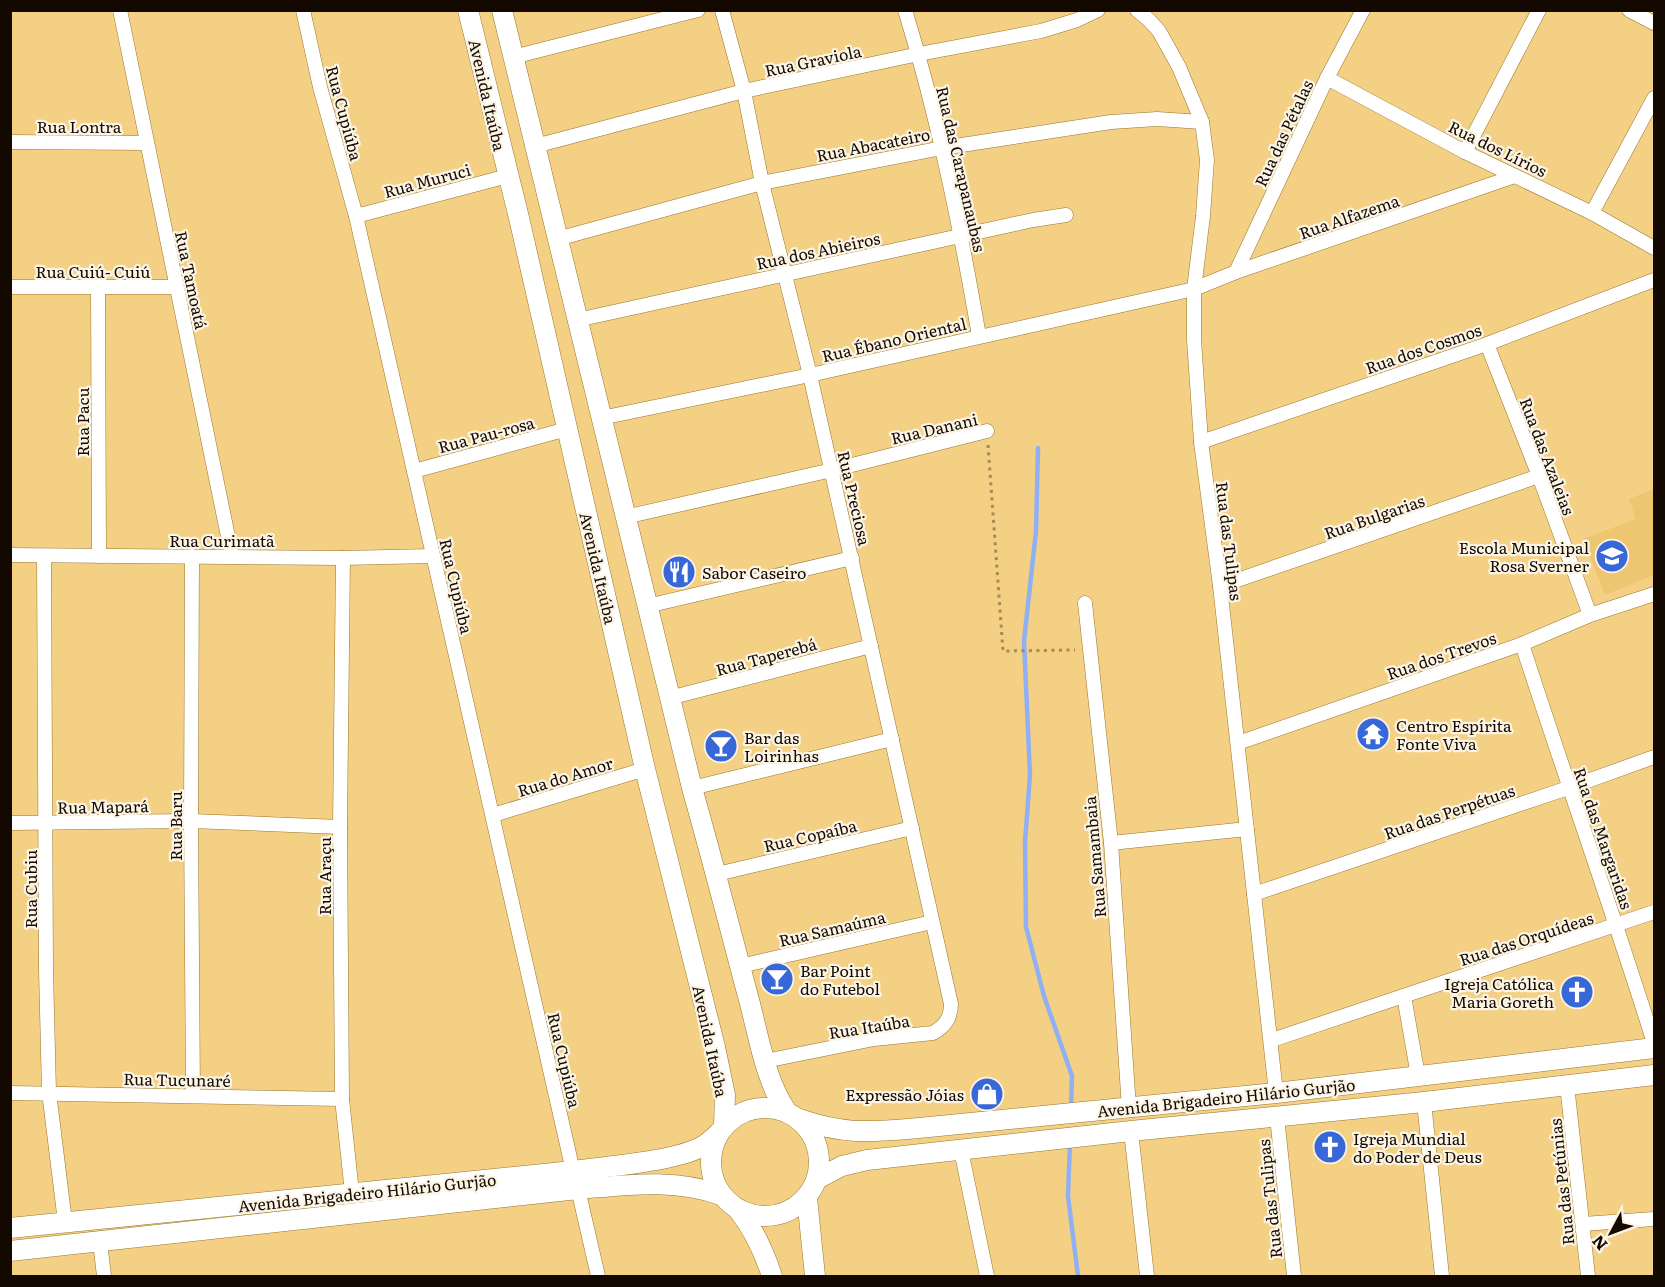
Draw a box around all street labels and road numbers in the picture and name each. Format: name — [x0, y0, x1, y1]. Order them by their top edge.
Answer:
street label: Avenida Itaúba — [463, 37, 513, 154]
street label: Rua Graviola — [762, 38, 864, 82]
street label: Rua Cupiúba — [321, 63, 369, 163]
street label: Rua das Pétalas — [1248, 76, 1318, 190]
street label: Rua das Carapanaubas — [931, 84, 993, 254]
street label: Rua Lontra — [37, 114, 122, 138]
street label: Rua dos Lírios — [1445, 114, 1551, 182]
street label: Rua Abacateiro — [814, 121, 932, 167]
street label: Rua Muruci — [381, 157, 473, 203]
street label: Rua Alfazema — [1296, 187, 1403, 244]
street label: Rua dos Abieiros — [754, 225, 882, 275]
street label: Rua Tamoatá — [170, 229, 214, 332]
street label: Rua Cuiú- Cuiú — [36, 259, 150, 283]
street label: Rua Ébano Oriental — [819, 311, 969, 367]
street label: Rua dos Cosmos — [1362, 317, 1484, 379]
street label: Rua Pacu — [70, 387, 94, 457]
street label: Rua das Azaleias — [1515, 394, 1581, 518]
street label: Rua Danani — [888, 406, 980, 450]
street label: Rua Pau-rosa — [435, 410, 537, 458]
street label: Rua Preciosa — [832, 448, 878, 548]
street label: Rua das Tulipas — [1211, 480, 1249, 602]
street label: Rua Bulgarias — [1321, 488, 1427, 544]
street label: Avenida Itaúba — [574, 510, 624, 627]
street label: Rua Curimatã — [169, 528, 275, 552]
street label: Rua Cupiúba — [434, 536, 480, 636]
street label: Rua dos Trevos — [1383, 625, 1499, 685]
street label: Rua Taperebá — [713, 631, 819, 681]
street label: Rua do Amor — [514, 750, 616, 802]
street label: Rua das Margaridas — [1568, 764, 1640, 912]
street label: Rua das Perpétuas — [1380, 777, 1518, 845]
street label: Rua Baru — [163, 791, 187, 861]
street label: Rua Mapará — [57, 793, 149, 819]
street label: Rua Samambaia — [1077, 795, 1111, 919]
street label: Rua Copaíba — [761, 813, 859, 857]
street label: Rua Araçu — [312, 837, 336, 915]
street label: Rua Cubiu — [18, 850, 42, 928]
street label: Rua Samaúma — [776, 904, 888, 952]
street label: Rua das Orquídeas — [1456, 905, 1596, 971]
street label: Avenida Itaúba — [687, 983, 735, 1100]
street label: Rua Itaúba — [827, 1008, 912, 1044]
street label: Rua Cupiúba — [542, 1010, 588, 1110]
street label: Rua Tucunaré — [123, 1066, 231, 1092]
street label: Avenida Brigadeiro Hilário Gurjão — [1096, 1072, 1356, 1122]
street label: Rua das Petúnias — [1542, 1117, 1580, 1247]
street label: Rua das Tulipas — [1251, 1138, 1287, 1260]
street label: Avenida Brigadeiro Hilário Gurjão — [237, 1167, 497, 1217]

